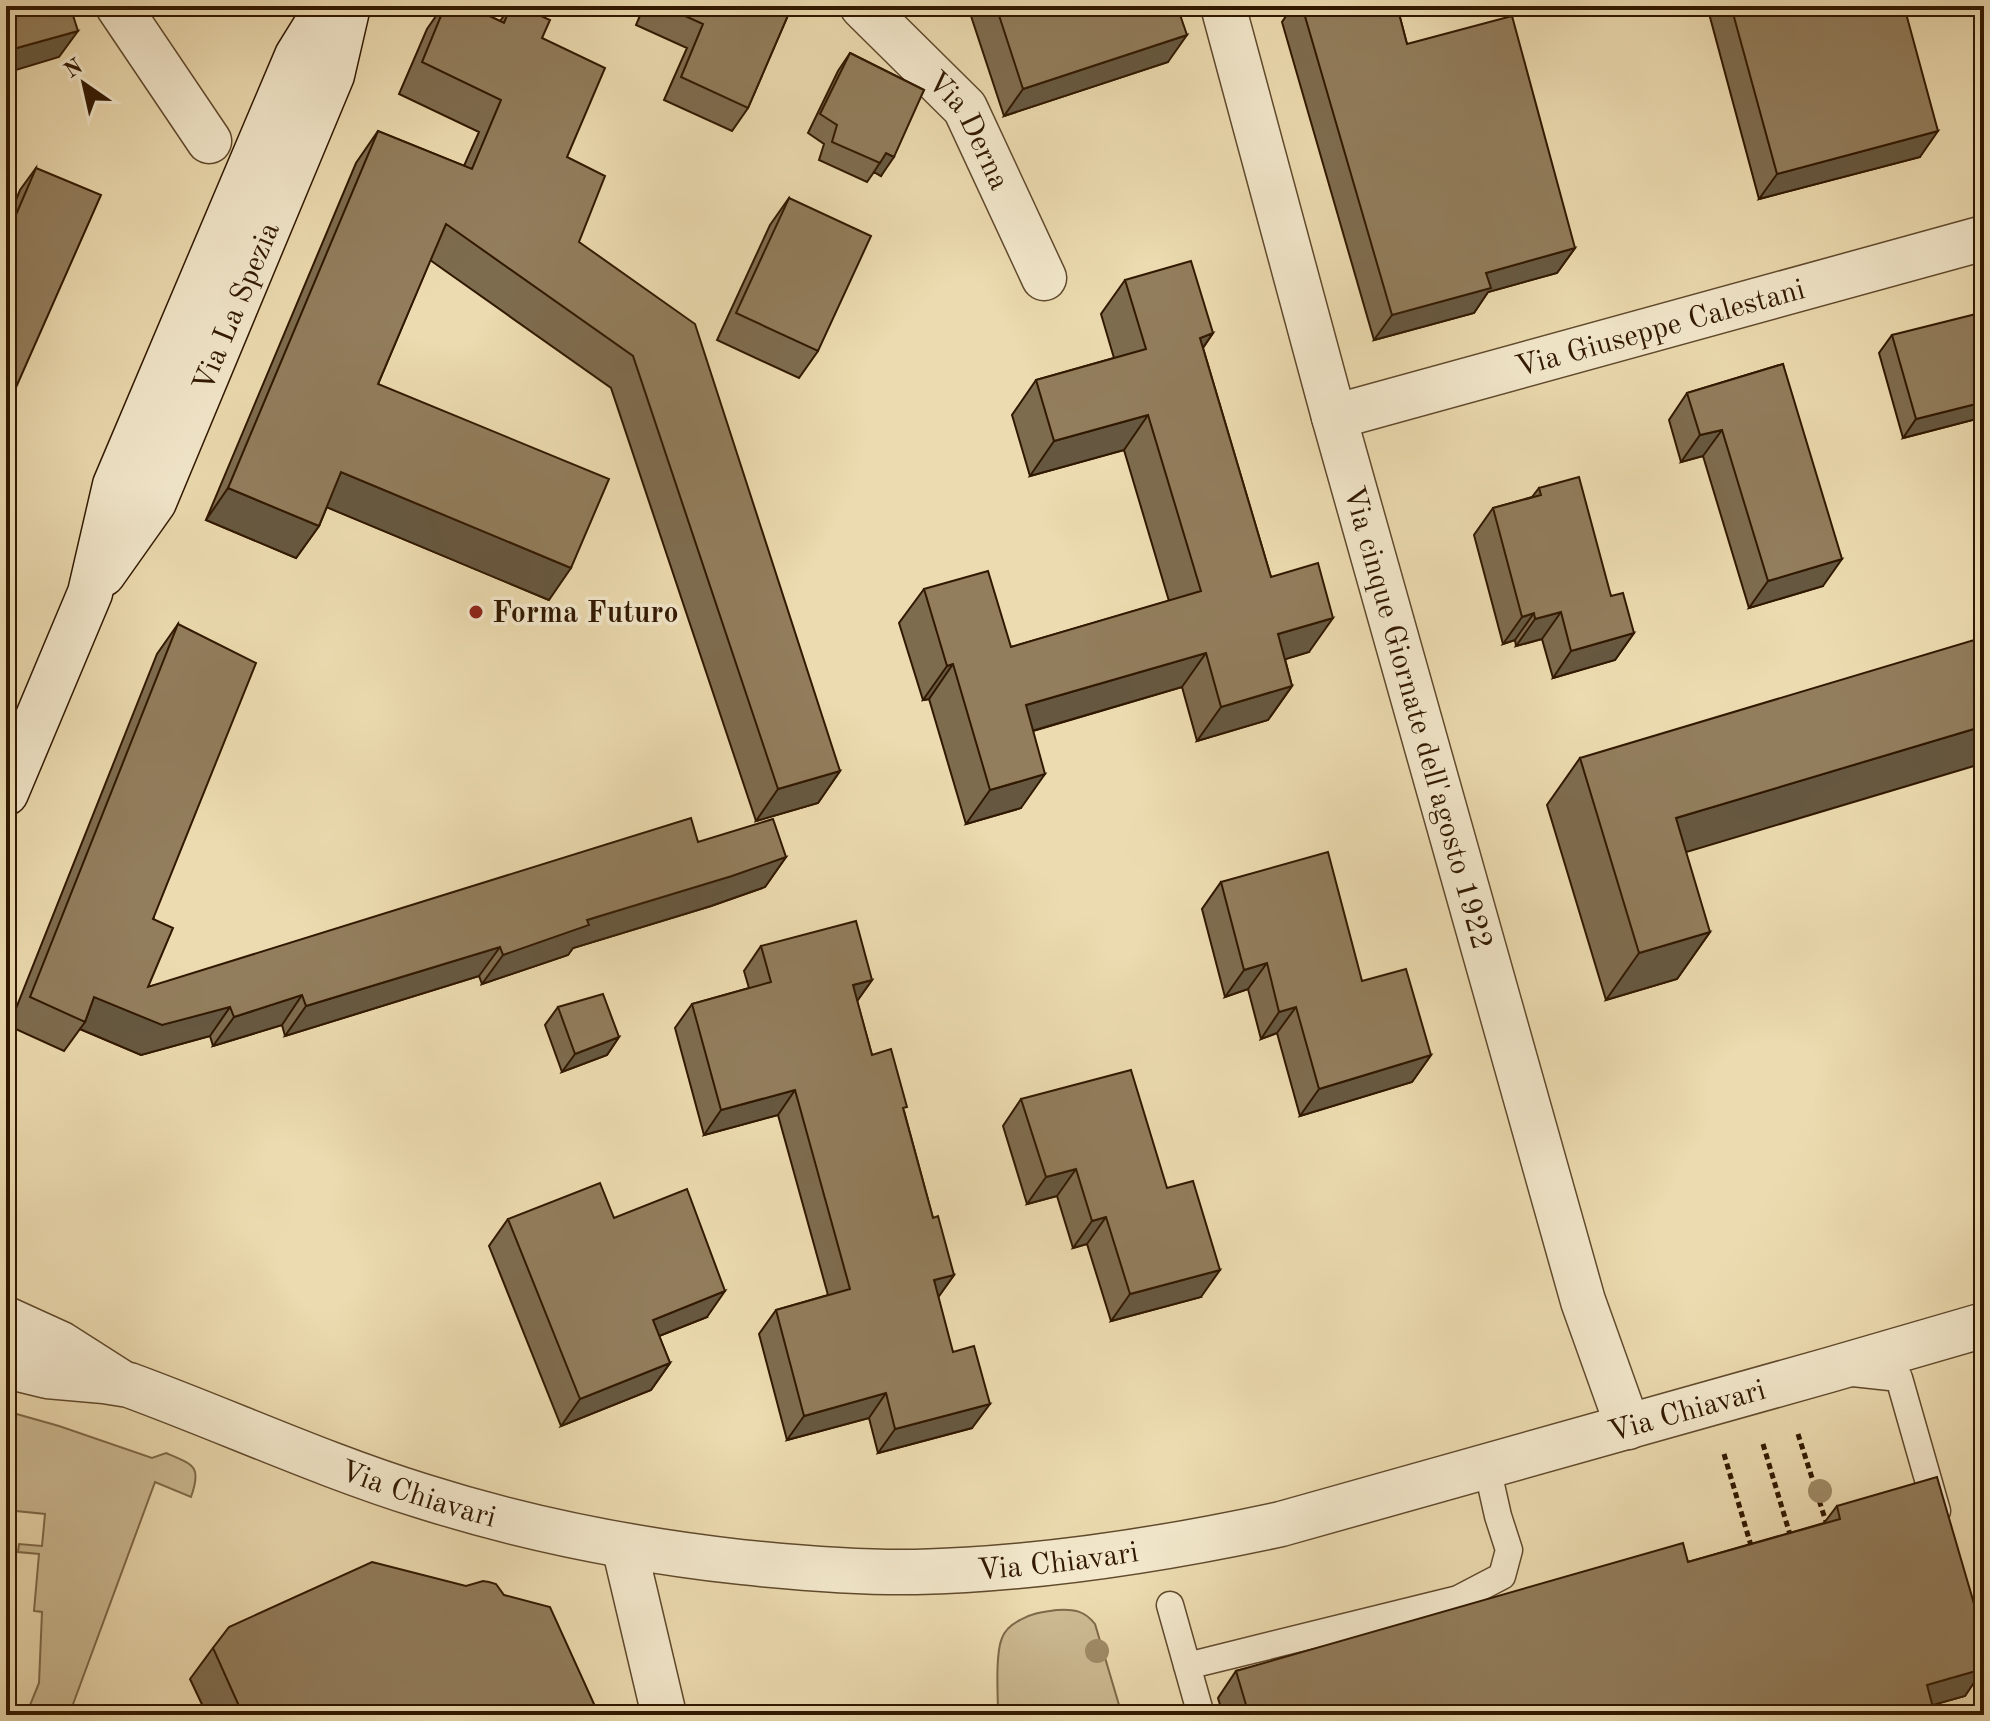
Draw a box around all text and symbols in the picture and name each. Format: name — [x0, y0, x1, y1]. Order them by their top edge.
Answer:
north arrow — [44, 44, 124, 124]
text: N — [61, 55, 87, 83]
street label: Via Derna — [920, 67, 1014, 195]
street label: Via La Spezia — [189, 218, 286, 396]
street label: Via Giuseppe Calestani — [1512, 275, 1808, 383]
street label: Via cinque Giornate dell'agosto 1922 — [1337, 483, 1496, 953]
place label: Forma Futuro — [492, 599, 679, 629]
marker: Forma Futuro — [467, 603, 485, 621]
street label: Via Chiavari — [1605, 1376, 1769, 1448]
street label: Via Chiavari — [336, 1456, 499, 1534]
street label: Via Chiavari — [976, 1538, 1141, 1586]

